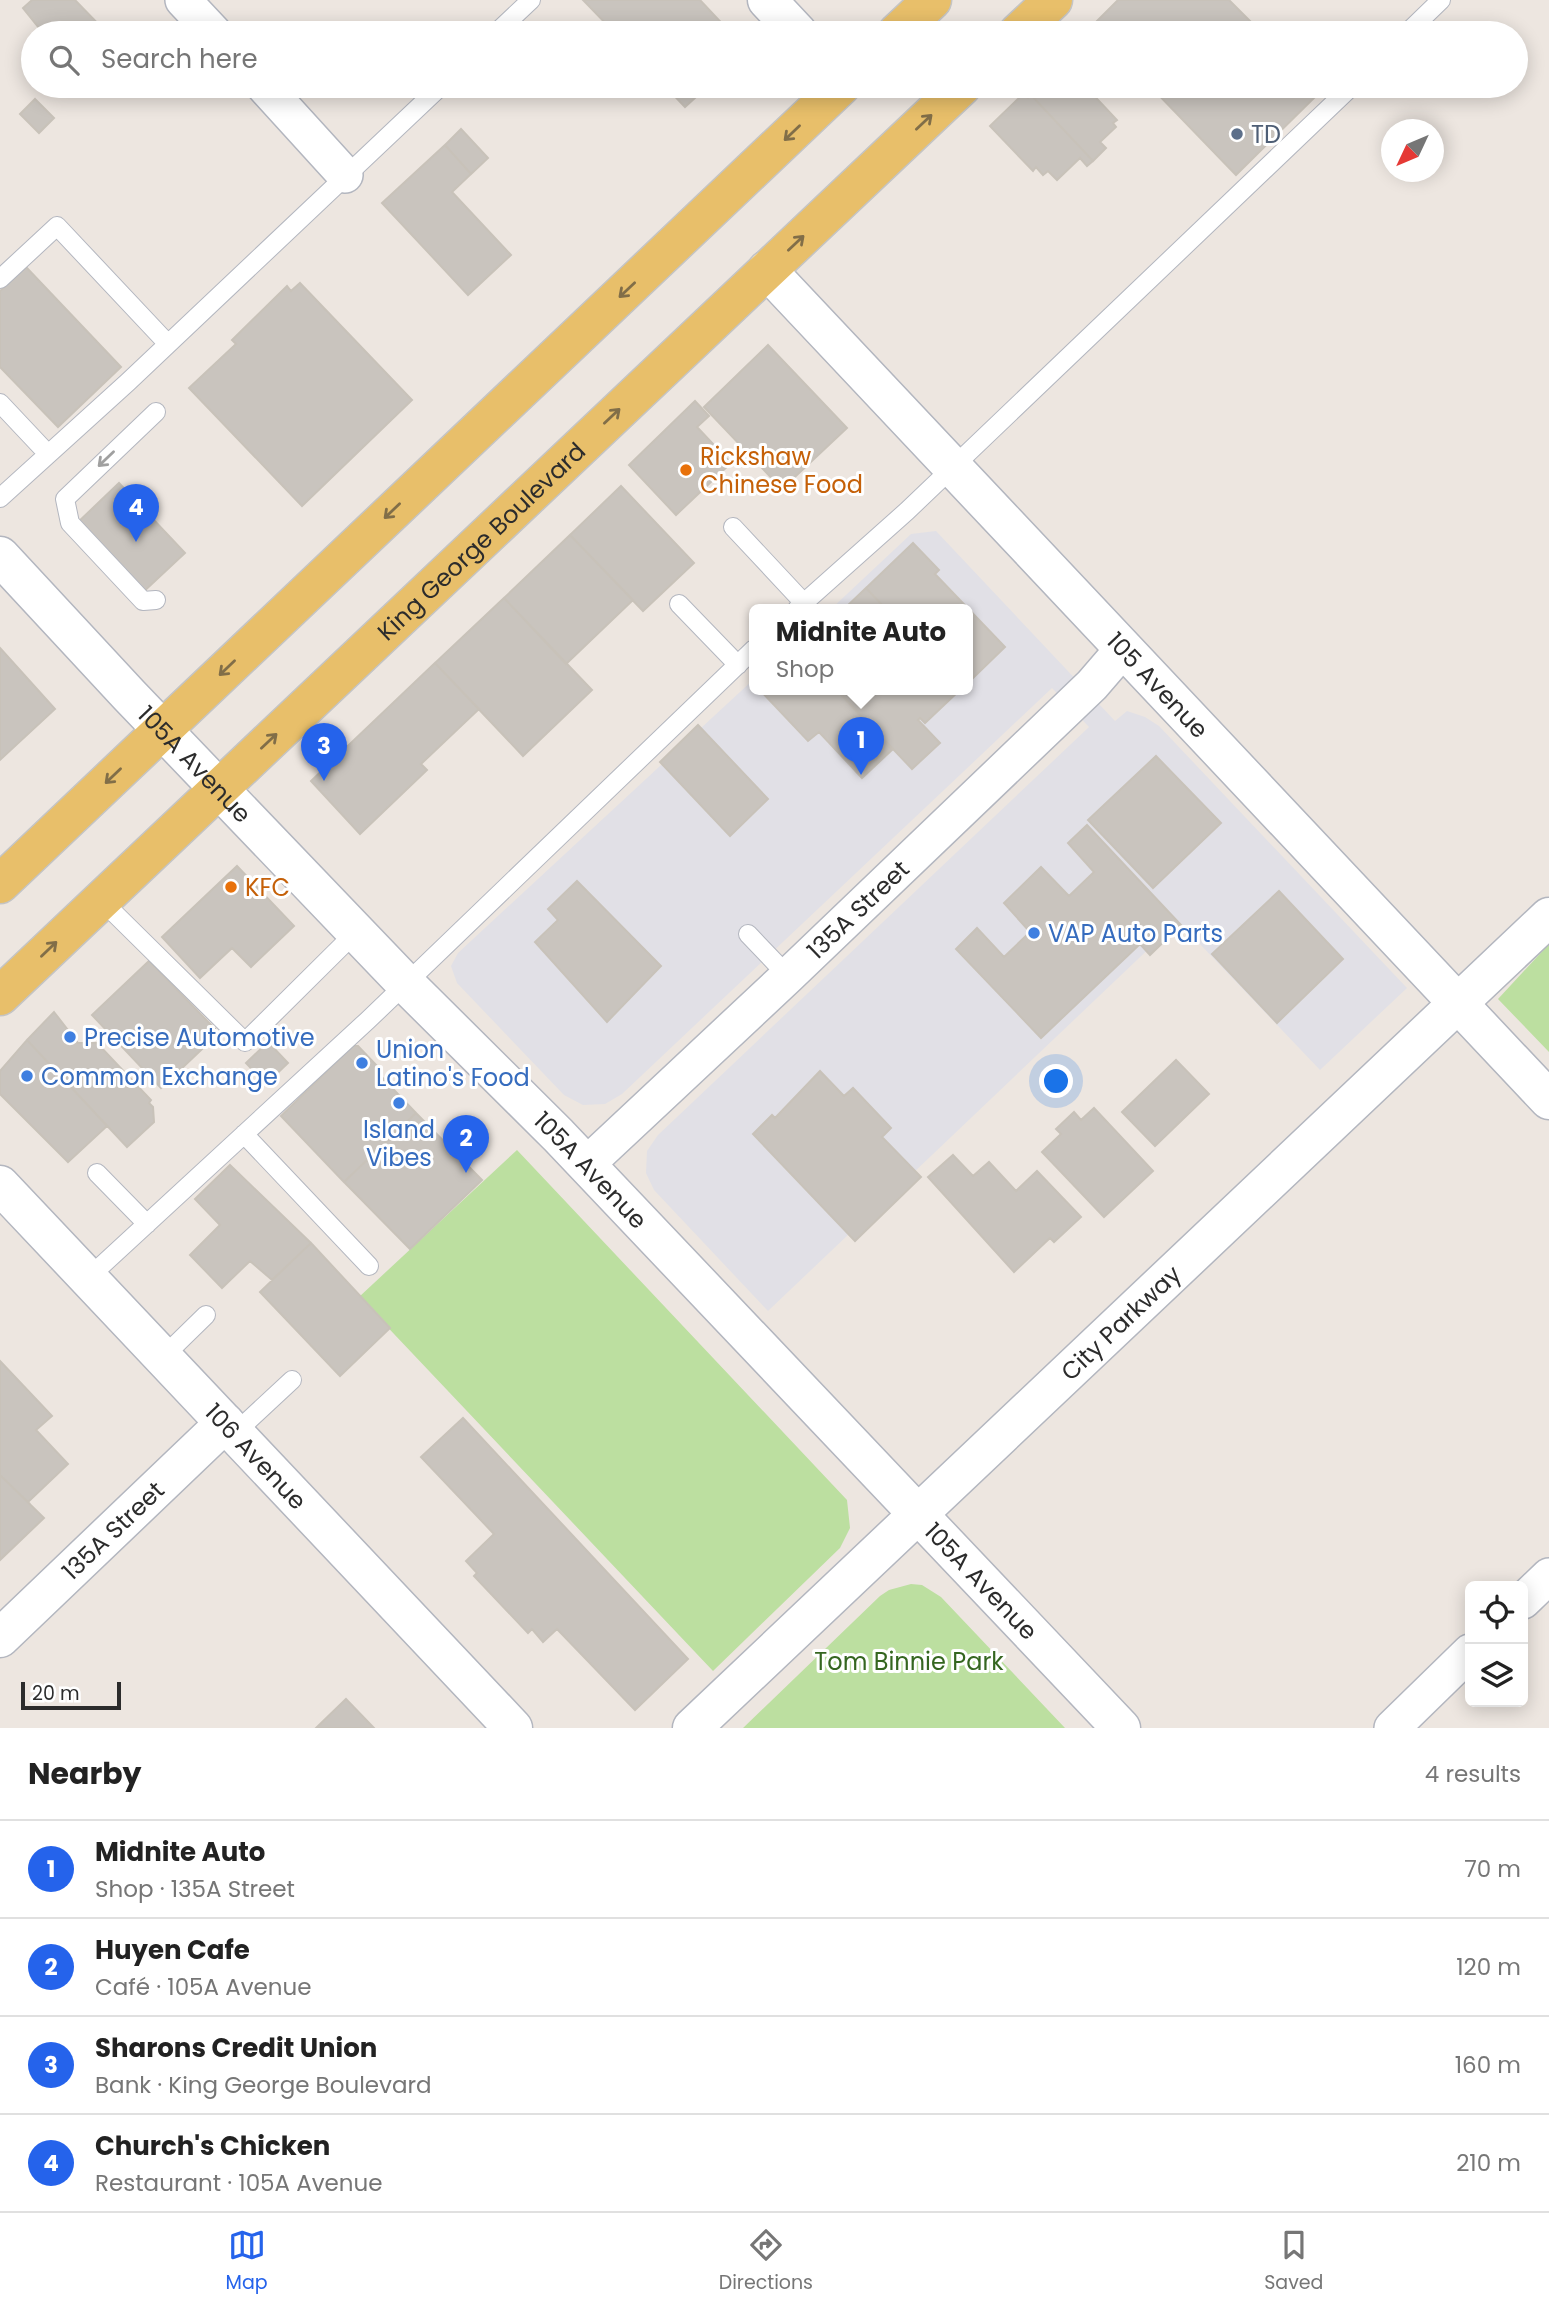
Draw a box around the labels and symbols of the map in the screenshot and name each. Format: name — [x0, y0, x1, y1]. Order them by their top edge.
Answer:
one-way arrow — [915, 113, 932, 130]
place label: TD — [1251, 118, 1281, 151]
north arrow — [1381, 119, 1444, 182]
one-way arrow — [783, 125, 800, 142]
marker: TD — [1229, 126, 1245, 142]
one-way arrow — [787, 234, 804, 251]
one-way arrow — [619, 281, 636, 298]
one-way arrow — [604, 407, 621, 424]
street label: King George Boulevard — [370, 435, 592, 648]
place label: Rickshaw Chinese Food — [700, 440, 863, 501]
one-way arrow — [98, 451, 115, 468]
marker: Rickshaw Chinese Food — [678, 462, 694, 478]
pin: 4 — [113, 484, 159, 542]
one-way arrow — [384, 503, 401, 520]
street label: 105 Avenue — [1100, 625, 1216, 745]
one-way arrow — [219, 660, 236, 677]
street label: 105A Avenue — [131, 698, 259, 830]
pin: 1 — [838, 717, 884, 775]
pin: 3 — [301, 723, 347, 781]
one-way arrow — [261, 732, 278, 749]
one-way arrow — [105, 768, 122, 785]
street label: 135A Street — [799, 853, 916, 966]
place label: KFC — [245, 871, 290, 904]
marker: KFC — [223, 879, 239, 895]
place label: VAP Auto Parts — [1048, 917, 1223, 950]
marker: VAP Auto Parts — [1026, 925, 1042, 941]
one-way arrow — [40, 941, 58, 958]
place label: Precise Automotive — [84, 1021, 315, 1054]
marker: Precise Automotive — [62, 1029, 78, 1045]
place label: Union Latino's Food — [376, 1033, 530, 1094]
marker: Union Latino's Food — [354, 1055, 370, 1071]
place label: Common Exchange — [41, 1060, 278, 1093]
your location — [1039, 1064, 1073, 1098]
marker: Common Exchange — [19, 1068, 35, 1084]
marker: Island Vibes — [391, 1095, 407, 1111]
street label: 105A Avenue — [527, 1104, 655, 1236]
place label: Island Vibes — [363, 1113, 435, 1174]
pin: 2 — [443, 1115, 489, 1173]
street label: City Parkway — [1053, 1257, 1188, 1387]
street label: 106 Avenue — [198, 1396, 314, 1516]
street label: 135A Street — [54, 1473, 171, 1587]
street label: 105A Avenue — [917, 1515, 1045, 1647]
park label: Tom Binnie Park — [814, 1645, 1004, 1678]
scale bar — [21, 1679, 121, 1711]

